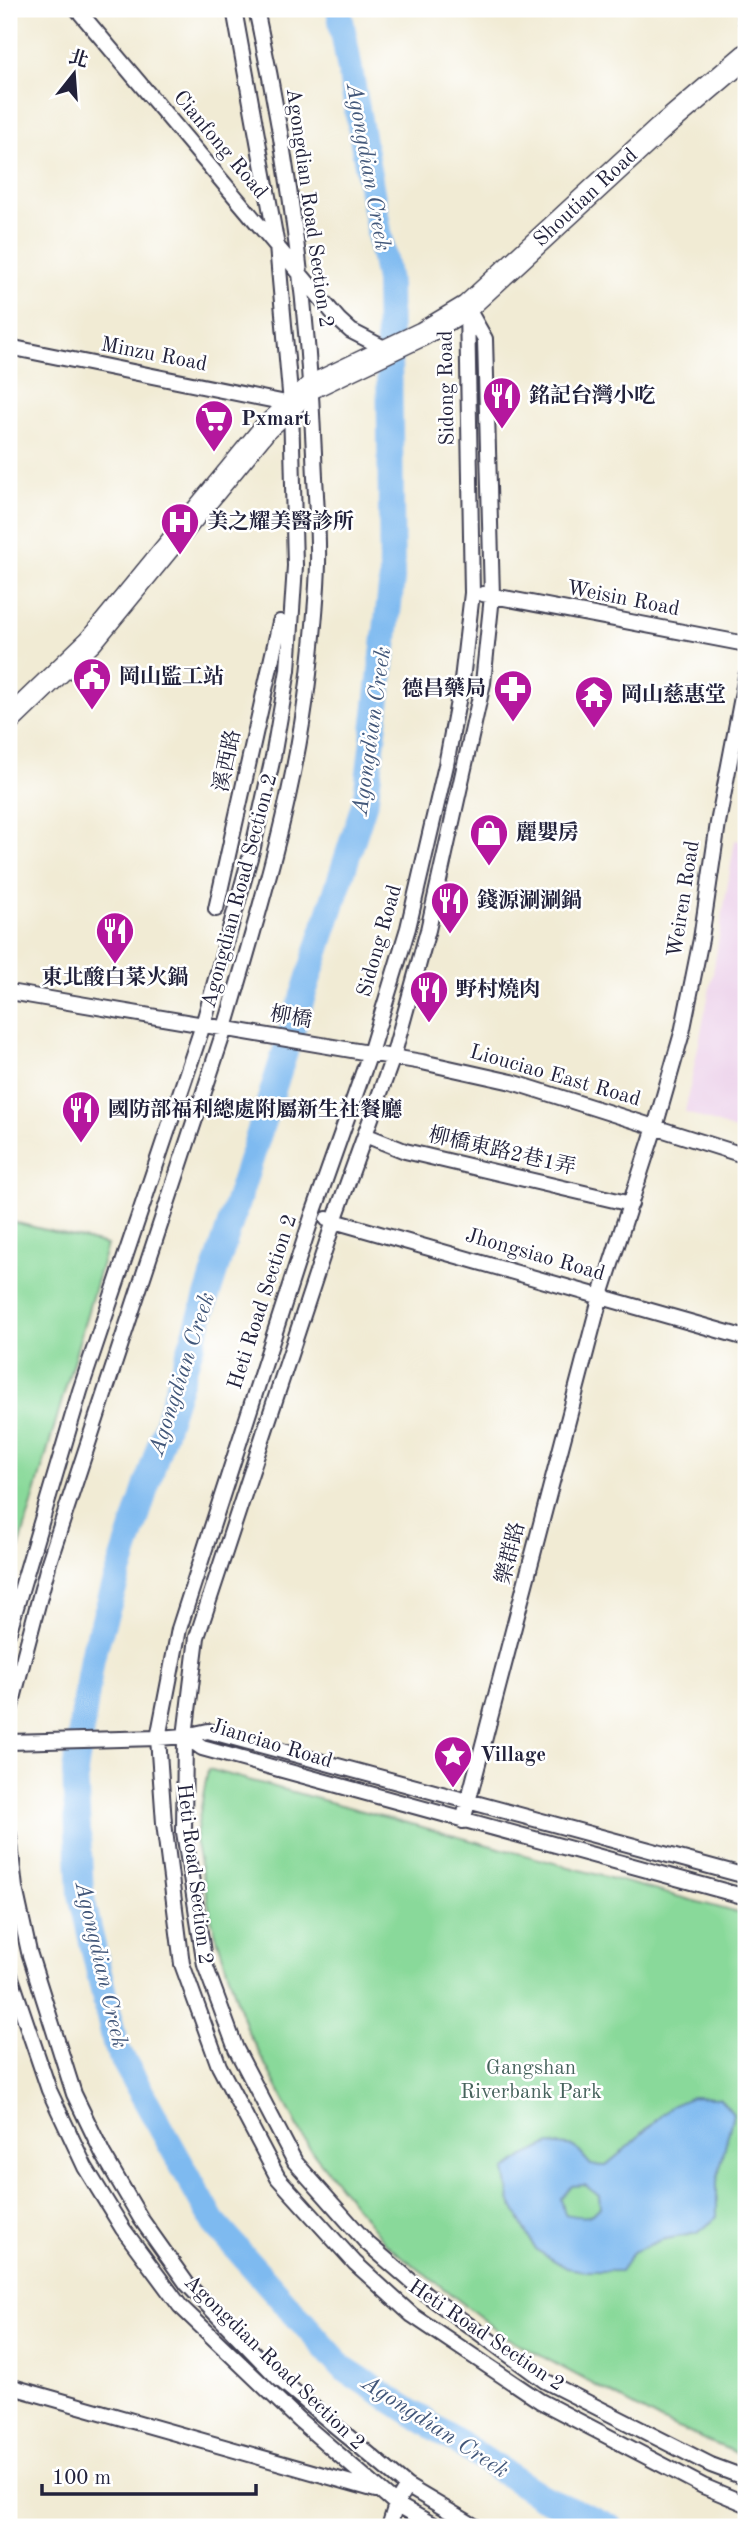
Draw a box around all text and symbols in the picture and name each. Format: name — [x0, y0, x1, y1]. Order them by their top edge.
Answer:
north arrow — [38, 38, 108, 108]
text: 北 — [66, 46, 91, 72]
water label: Agongdian Creek — [341, 79, 394, 253]
street label: Cianfong Road — [169, 87, 271, 203]
street label: Agongdian Road Section 2 — [282, 87, 336, 329]
street label: Shoutian Road — [530, 145, 642, 251]
street label: Sidong Road — [435, 330, 459, 446]
street label: Minzu Road — [99, 334, 209, 376]
restaurant icon: 銘記台灣小吃 — [481, 375, 523, 430]
place label: 銘記台灣小吃 — [529, 383, 655, 407]
supermarket icon: Pxmart — [193, 398, 235, 453]
place label: Pxmart — [241, 409, 311, 430]
hospital icon: 美之耀美醫診所 — [159, 501, 201, 556]
place label: 美之耀美醫診所 — [207, 509, 354, 533]
street label: Weisin Road — [565, 578, 681, 620]
water label: Agongdian Creek — [349, 645, 396, 819]
public building icon: 岡山監工站 — [71, 656, 113, 711]
place label: 岡山監工站 — [119, 665, 224, 688]
pharmacy icon: 德昌藥局 — [492, 668, 534, 723]
temple icon: 岡山慈惠堂 — [573, 674, 615, 729]
place label: 德昌藥局 — [402, 677, 486, 700]
place label: 岡山慈惠堂 — [621, 683, 726, 706]
street label: 溪西路 — [209, 728, 245, 794]
street label: Agongdian Road Section 2 — [199, 771, 281, 1011]
shop icon: 麗嬰房 — [468, 812, 510, 867]
place label: 麗嬰房 — [516, 820, 579, 844]
street label: Weiren Road — [664, 839, 704, 959]
restaurant icon: 錢源涮涮鍋 — [429, 880, 471, 935]
street label: Sidong Road — [354, 883, 406, 999]
place label: 錢源涮涮鍋 — [477, 888, 582, 912]
restaurant icon: 東北酸白菜火鍋 — [94, 910, 136, 965]
place label: 東北酸白菜火鍋 — [42, 965, 189, 989]
restaurant icon: 野村燒肉 — [408, 969, 450, 1024]
place label: 野村燒肉 — [456, 978, 540, 1001]
street label: 柳橋 — [268, 1002, 314, 1032]
street label: Liouciao East Road — [467, 1042, 643, 1110]
restaurant icon: 國防部福利總處附屬新生社餐廳 — [60, 1089, 102, 1144]
place label: 國防部福利總處附屬新生社餐廳 — [108, 1097, 402, 1121]
street label: 柳橋東路2巷1弄 — [426, 1123, 578, 1179]
street label: Heti Road Section 2 — [225, 1212, 301, 1392]
street label: Jhongsiao Road — [463, 1225, 607, 1285]
water label: Agongdian Creek — [144, 1290, 220, 1461]
street label: 樂群路 — [491, 1519, 529, 1586]
street label: Jianciao Road — [207, 1715, 335, 1773]
place icon: Village — [432, 1734, 474, 1789]
place label: Village — [480, 1745, 546, 1766]
street label: Heti Road Section 2 — [172, 1782, 216, 1966]
water label: Agongdian Creek — [69, 1878, 131, 2051]
park label: Gangshan Riverbank Park — [460, 2058, 602, 2103]
street label: Agongdian Road Section 2 — [180, 2271, 368, 2455]
street label: Heti Road Section 2 — [404, 2276, 568, 2396]
water label: Agongdian Creek — [355, 2370, 512, 2484]
scale bar — [42, 2452, 256, 2496]
text: 100 m — [52, 2468, 111, 2489]

